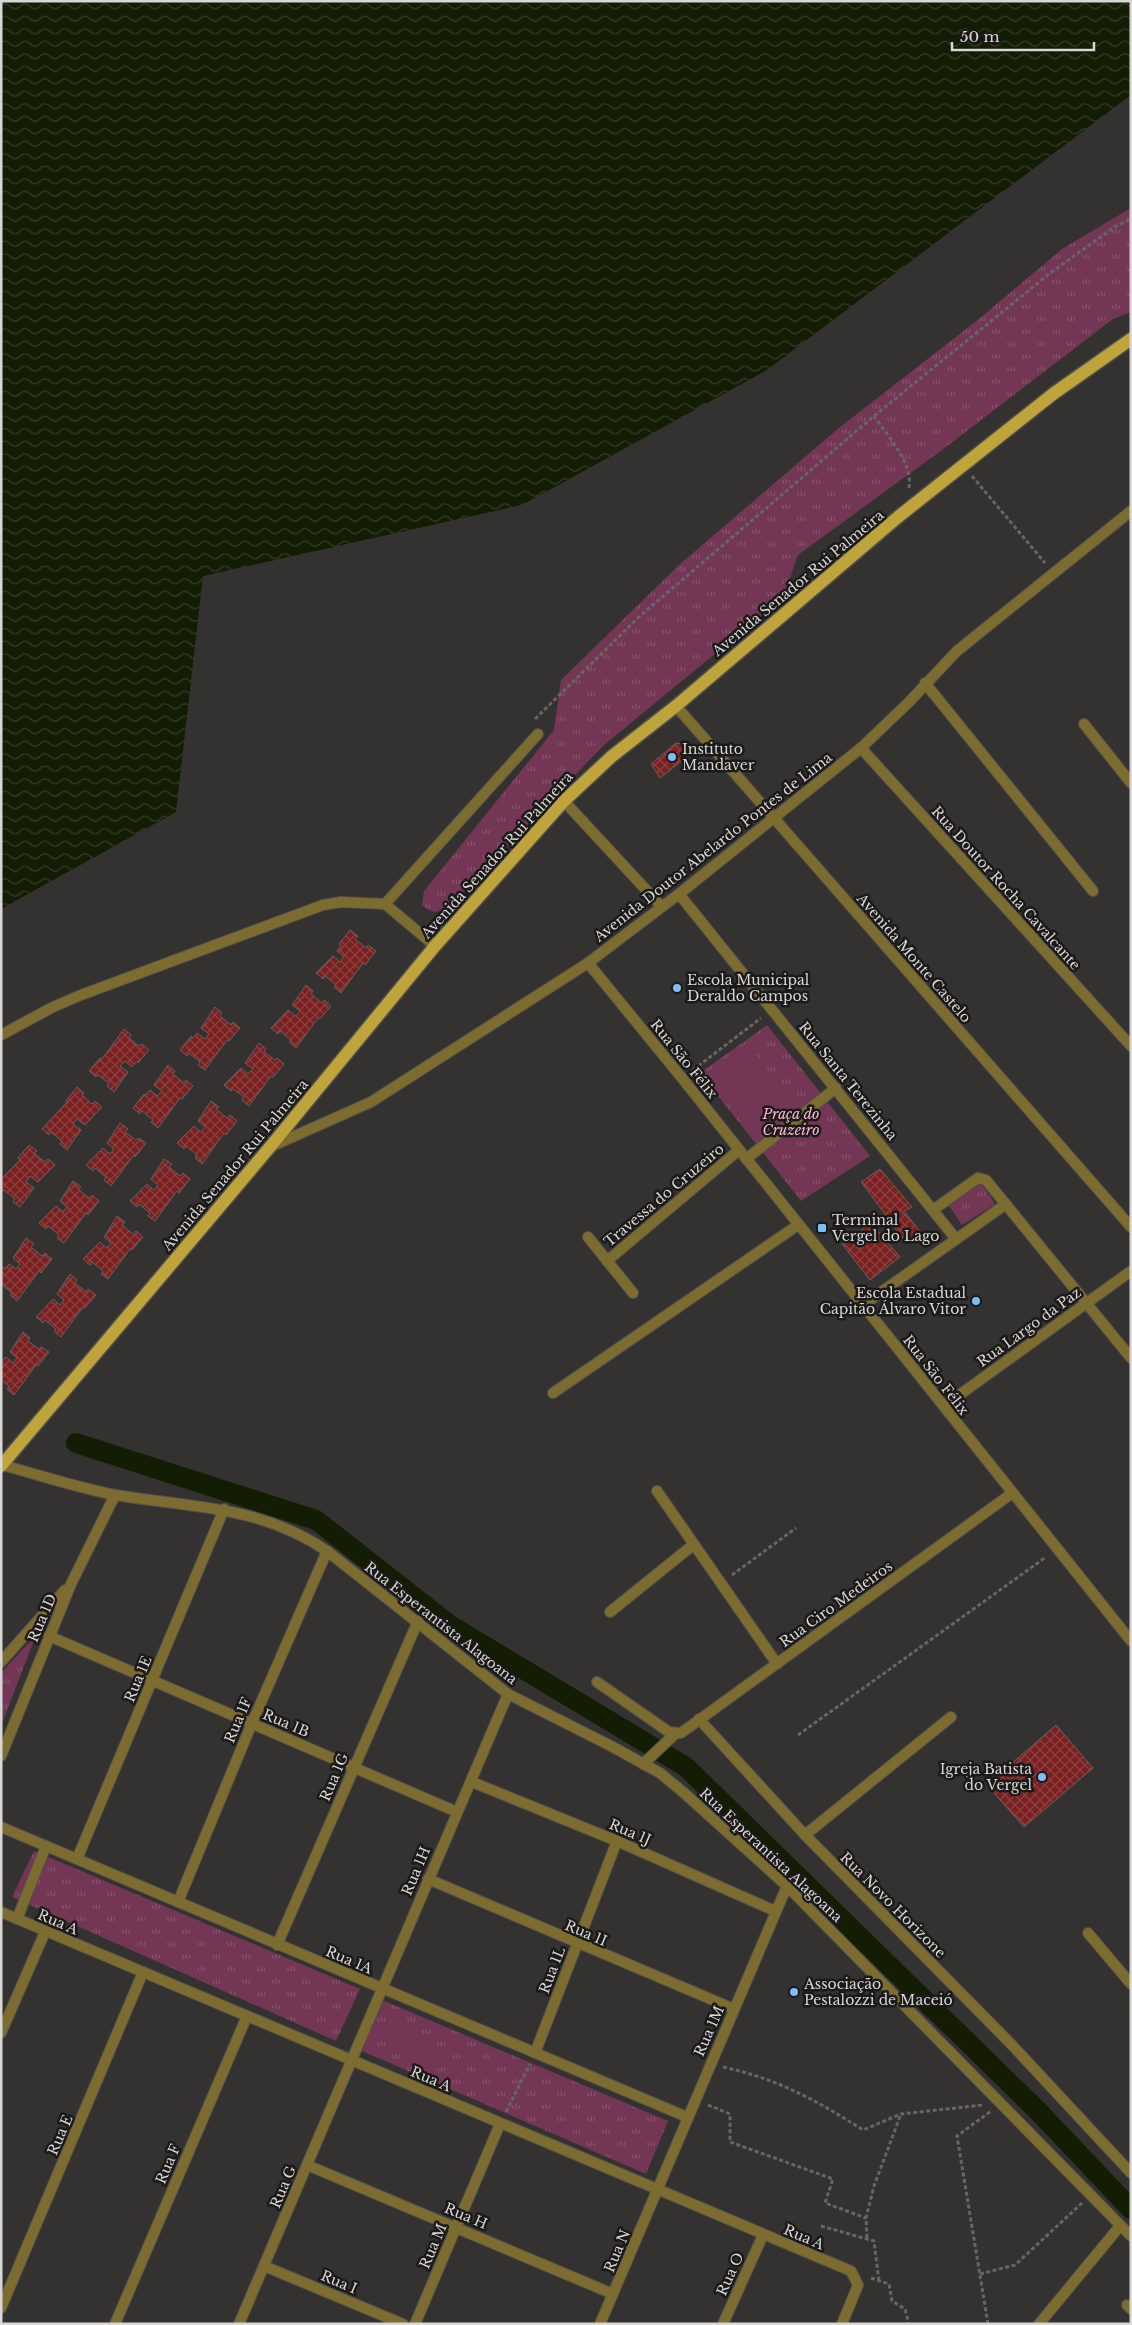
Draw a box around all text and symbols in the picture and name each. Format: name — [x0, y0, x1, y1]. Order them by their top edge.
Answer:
scale bar — [952, 20, 1094, 52]
text: 50 m — [960, 27, 1000, 46]
street label: Avenida Senador Rui Palmeira — [708, 506, 888, 661]
place label: Instituto Mandaver — [682, 740, 755, 774]
street label: Avenida Doutor Abelardo Pontes de Lima — [590, 748, 836, 946]
marker: Instituto Mandaver — [666, 751, 678, 763]
street label: Avenida Senador Rui Palmeira — [417, 768, 577, 943]
street label: Rua Doutor Rocha Cavalcante — [928, 802, 1084, 974]
street label: Avenida Monte Castelo — [852, 889, 975, 1026]
place label: Escola Municipal Deraldo Campos — [687, 971, 810, 1005]
marker: Escola Municipal Deraldo Campos — [671, 982, 683, 994]
street label: Rua São Félix — [647, 1016, 722, 1103]
street label: Rua Santa Terezinha — [795, 1018, 901, 1144]
street label: Avenida Senador Rui Palmeira — [157, 1075, 312, 1255]
park label: Praça do Cruzeiro — [762, 1105, 820, 1139]
street label: Travessa do Cruzeiro — [600, 1140, 728, 1250]
place label: Terminal Vergel do Lago — [831, 1211, 939, 1245]
marker: Terminal Vergel do Lago — [816, 1222, 828, 1234]
street label: Rua Largo da Paz — [973, 1283, 1085, 1371]
place label: Escola Estadual Capitão Álvaro Vitor — [820, 1284, 966, 1318]
marker: Escola Estadual Capitão Álvaro Vitor — [970, 1295, 982, 1307]
street label: Rua São Félix — [899, 1331, 973, 1419]
street label: Rua Ciro Medeiros — [776, 1557, 896, 1651]
street label: Rua Esperantista Alagoana — [361, 1558, 521, 1688]
street label: Rua 1D — [24, 1591, 60, 1645]
street label: Rua 1E — [120, 1653, 156, 1705]
street label: Rua 1F — [220, 1694, 256, 1745]
street label: Rua 1B — [260, 1705, 312, 1741]
street label: Rua 1G — [316, 1750, 352, 1804]
place label: Igreja Batista do Vergel — [940, 1760, 1032, 1794]
marker: Igreja Batista do Vergel — [1036, 1771, 1048, 1783]
street label: Rua Esperantista Alagoana — [696, 1784, 846, 1926]
street label: Rua 1J — [606, 1815, 654, 1849]
street label: Rua 1H — [398, 1844, 434, 1898]
street label: Rua Novo Horizone — [836, 1848, 950, 1962]
street label: Rua A — [35, 1905, 81, 1939]
street label: Rua 1I — [562, 1916, 610, 1950]
street label: Rua 1A — [323, 1942, 375, 1978]
street label: Rua 1L — [535, 1944, 569, 1996]
place label: Associação Pestalozzi de Maceió — [803, 1975, 953, 2009]
marker: Associação Pestalozzi de Maceió — [788, 1986, 800, 1998]
street label: Rua 1M — [690, 2003, 728, 2059]
street label: Rua A — [408, 2062, 454, 2096]
street label: Rua E — [43, 2112, 77, 2158]
street label: Rua F — [152, 2141, 185, 2187]
street label: Rua G — [266, 2163, 300, 2211]
street label: Rua H — [442, 2199, 490, 2233]
street label: Rua A — [781, 2220, 827, 2254]
street label: Rua M — [415, 2221, 451, 2271]
street label: Rua N — [600, 2227, 634, 2275]
street label: Rua O — [713, 2250, 747, 2298]
street label: Rua I — [318, 2266, 360, 2298]

